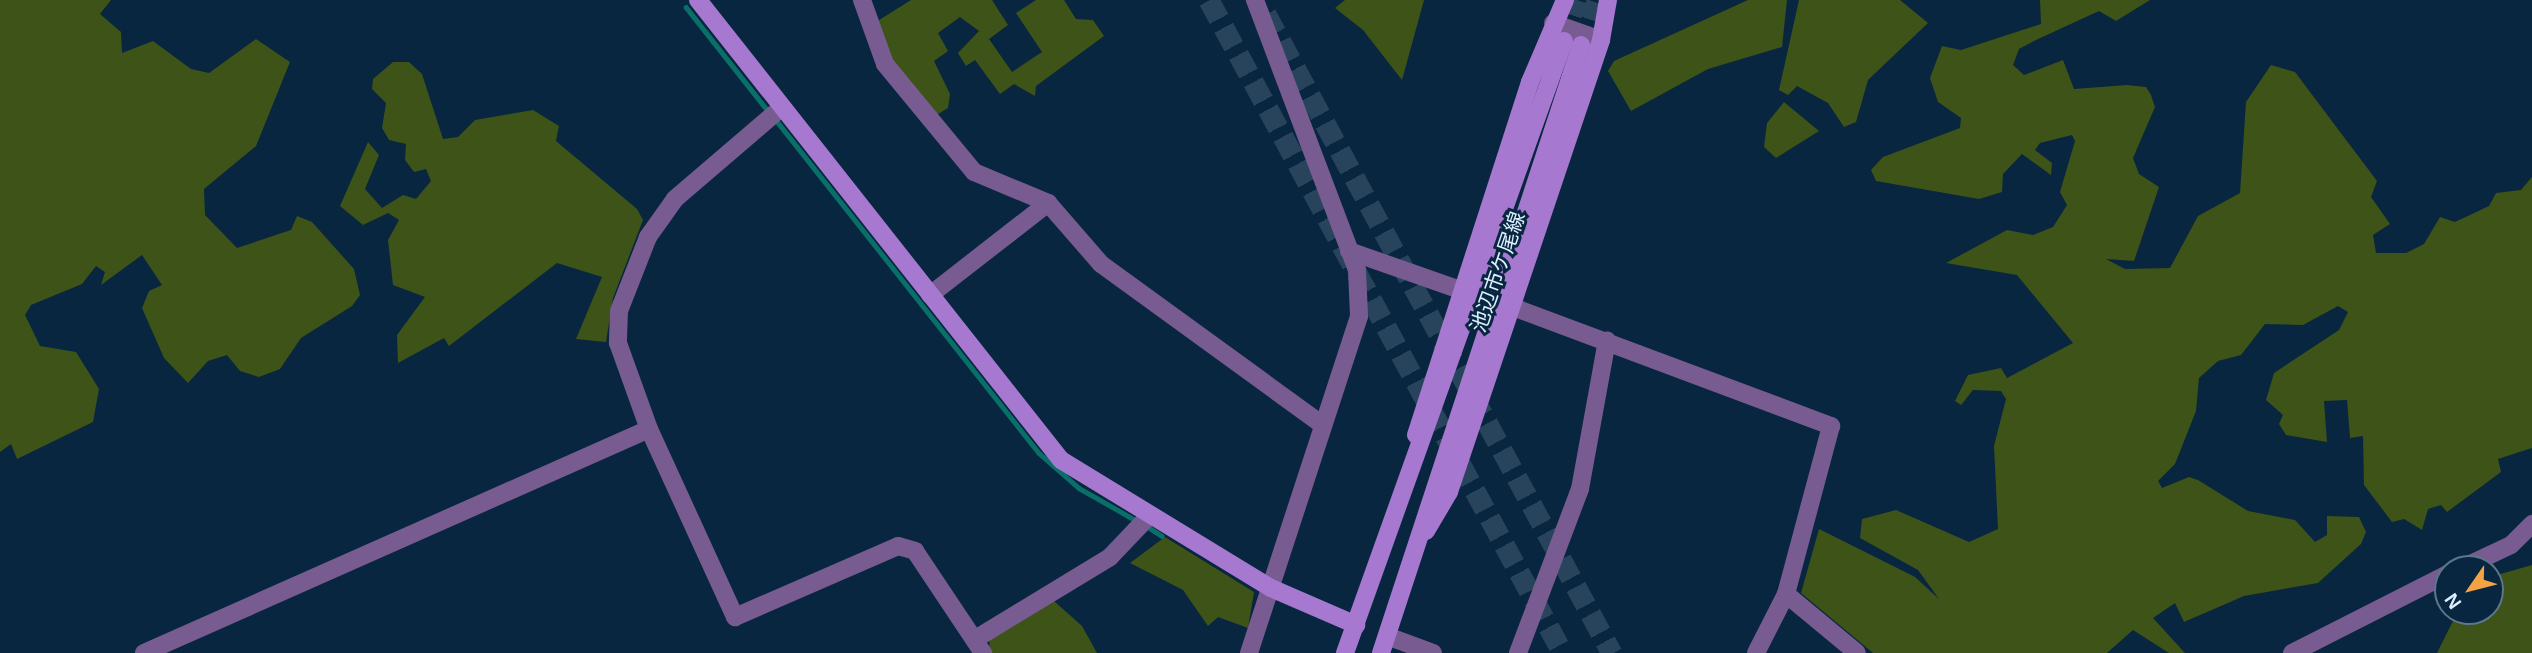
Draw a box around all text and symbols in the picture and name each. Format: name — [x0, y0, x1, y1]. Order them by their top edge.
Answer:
street label: 池辺市ケ尾線 — [1466, 208, 1530, 336]
north arrow — [2434, 555, 2504, 625]
text: N — [2440, 590, 2466, 613]

